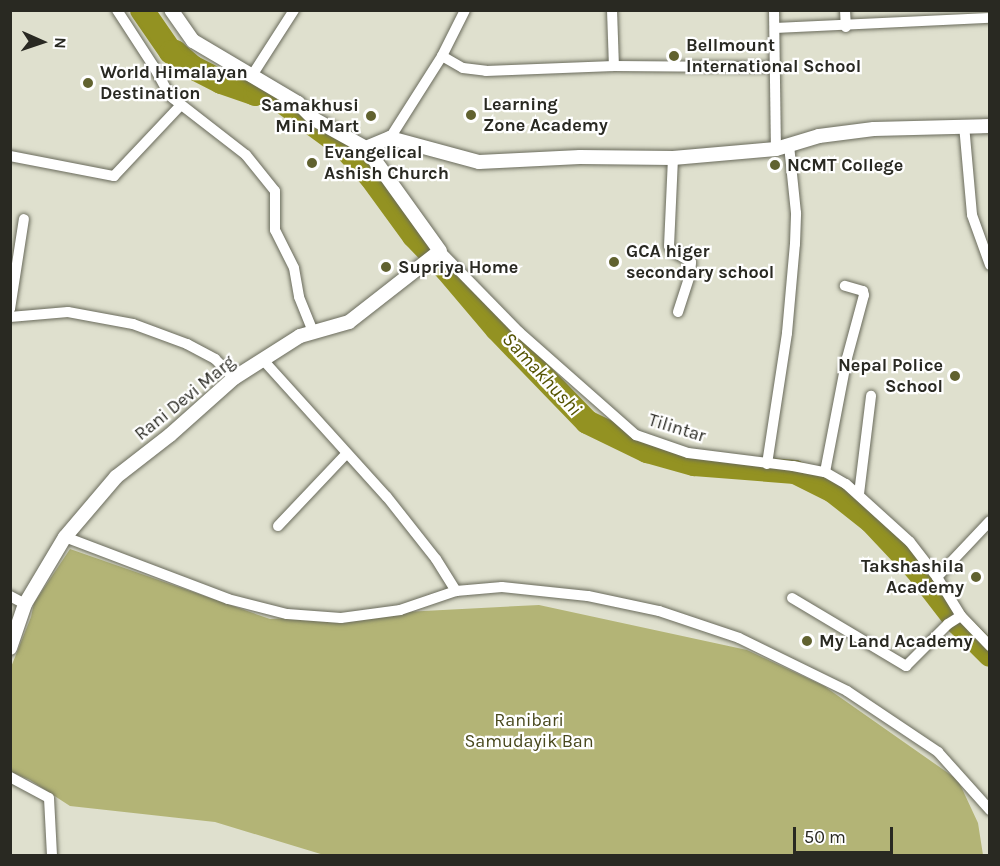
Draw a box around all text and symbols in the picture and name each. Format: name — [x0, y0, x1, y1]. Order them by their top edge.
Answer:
north arrow — [12, 12, 72, 72]
place label: Bellmount International School — [686, 35, 861, 78]
text: N — [51, 37, 70, 49]
marker: Bellmount International School — [667, 49, 681, 63]
place label: World Himalayan Destination — [100, 62, 248, 104]
marker: World Himalayan Destination — [81, 76, 95, 90]
place label: Learning Zone Academy — [483, 94, 608, 136]
place label: Samakhusi Mini Mart — [261, 95, 359, 138]
marker: Learning Zone Academy — [464, 108, 478, 122]
marker: Samakhusi Mini Mart — [364, 109, 378, 123]
place label: Evangelical Ashish Church — [324, 142, 449, 184]
place label: NCMT College — [787, 154, 903, 176]
marker: Evangelical Ashish Church — [305, 156, 319, 170]
marker: NCMT College — [768, 158, 782, 172]
place label: GCA higer secondary school — [626, 241, 774, 284]
marker: GCA higer secondary school — [607, 255, 621, 269]
place label: Supriya Home — [398, 256, 518, 278]
marker: Supriya Home — [379, 260, 393, 274]
water label: Samakhushi — [497, 327, 587, 421]
street label: Rani Devi Marg — [130, 351, 240, 445]
place label: Nepal Police School — [838, 355, 943, 398]
marker: Nepal Police School — [948, 369, 962, 383]
street label: Tilintar — [646, 409, 708, 447]
place label: Takshashila Academy — [861, 556, 964, 598]
marker: Takshashila Academy — [969, 570, 983, 584]
place label: My Land Academy — [819, 630, 973, 652]
marker: My Land Academy — [800, 634, 814, 648]
park label: Ranibari Samudayik Ban — [464, 710, 594, 752]
scale bar — [796, 815, 896, 853]
text: 50 m — [804, 826, 846, 848]

